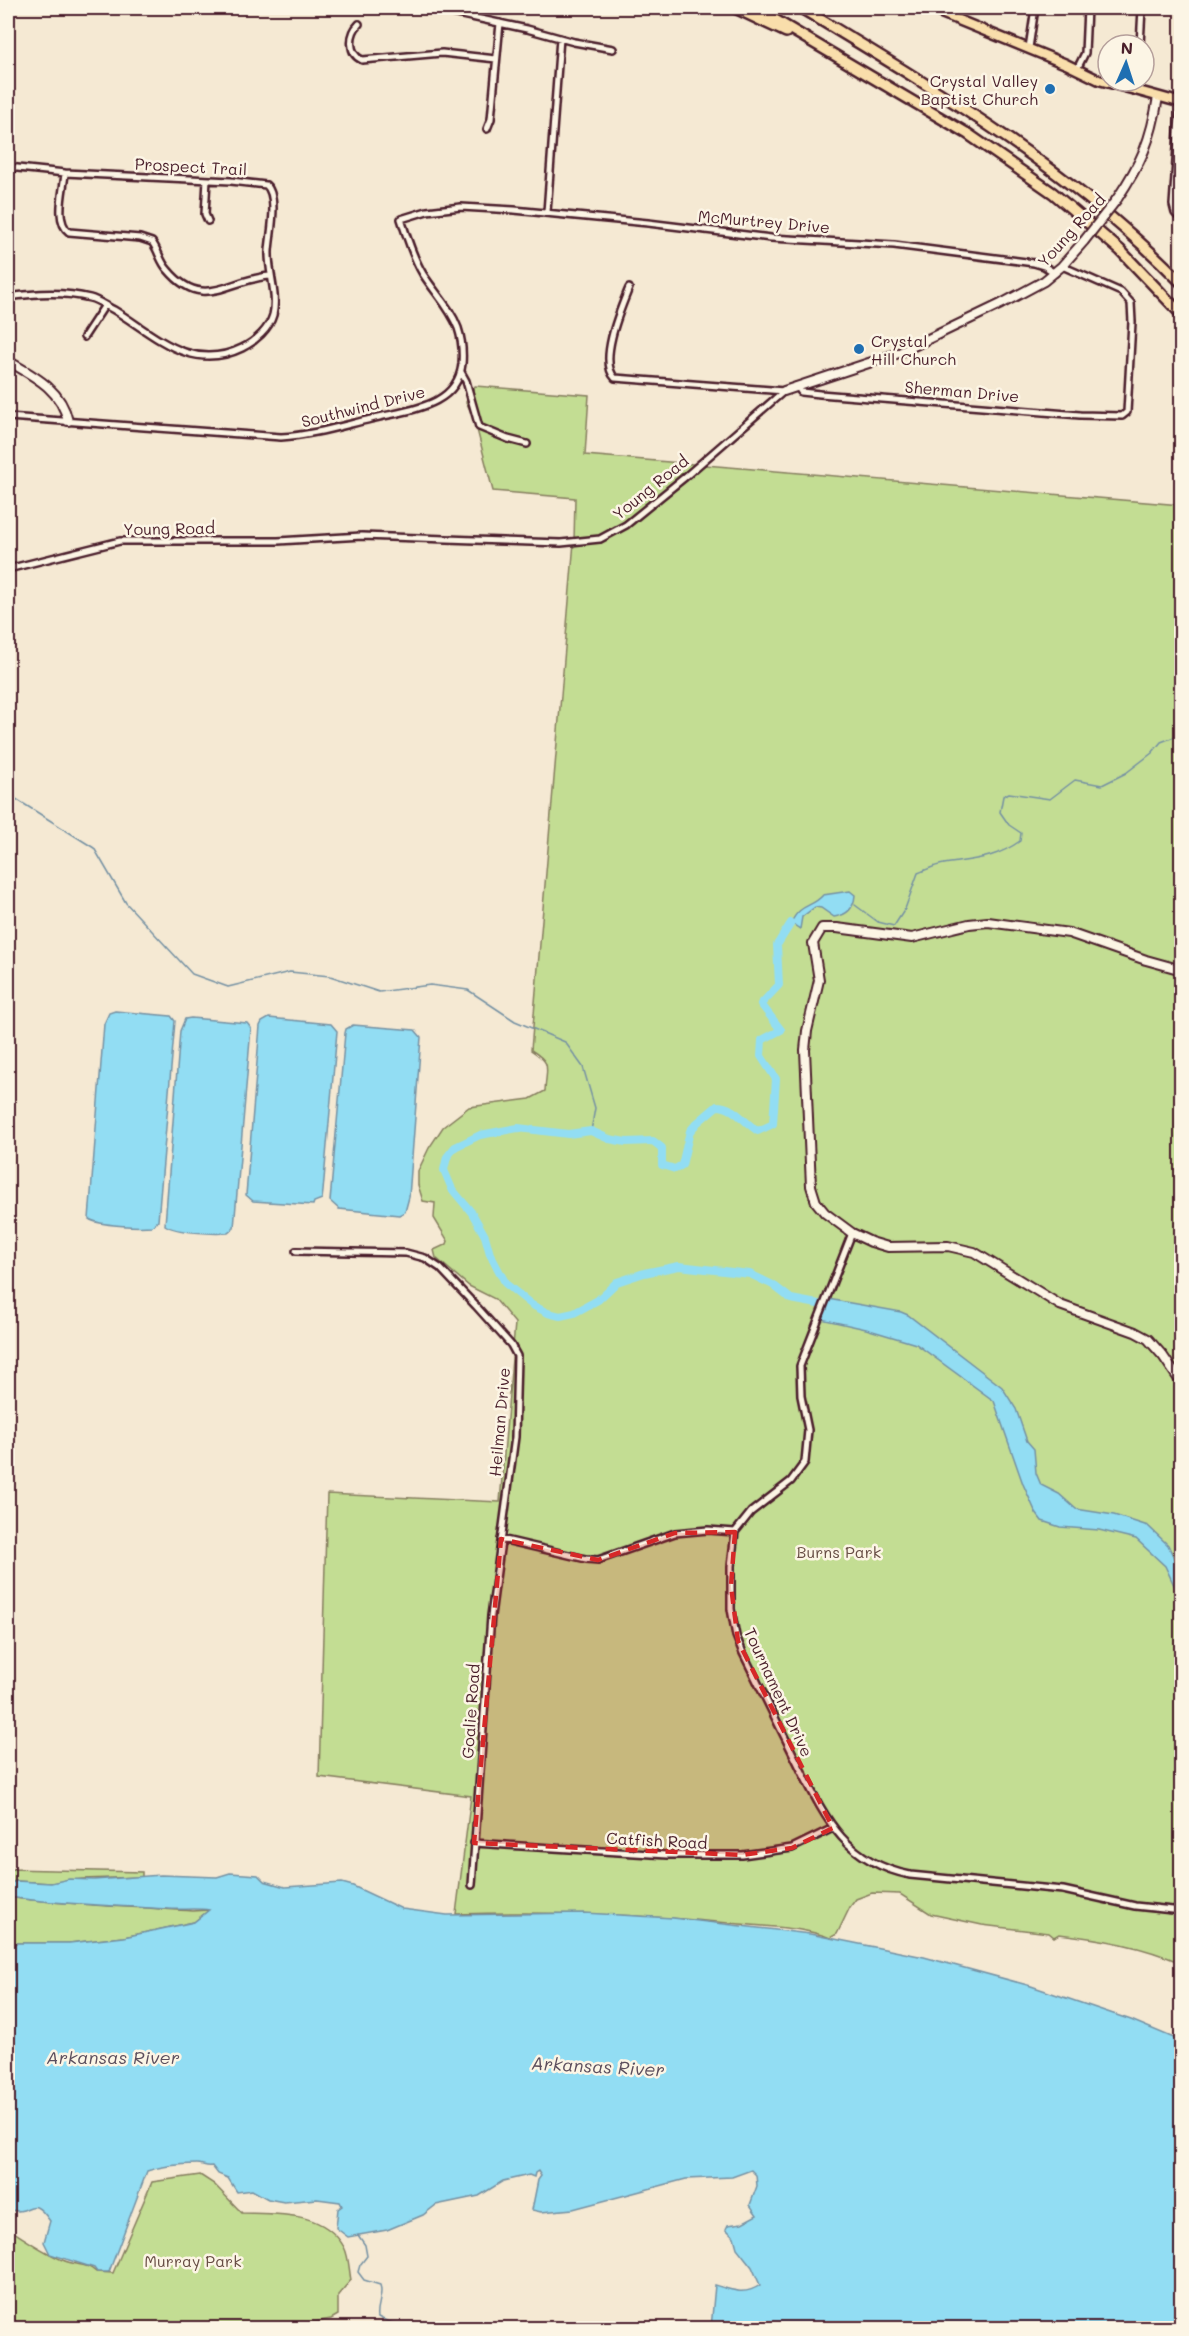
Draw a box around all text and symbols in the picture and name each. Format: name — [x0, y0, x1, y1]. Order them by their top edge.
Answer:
north arrow — [1096, 33, 1156, 93]
text: N — [1120, 37, 1133, 58]
place label: Crystal Valley Baptist Church — [921, 70, 1038, 109]
marker: Crystal Valley Baptist Church — [1043, 82, 1057, 96]
street label: Prospect Trail — [134, 153, 248, 179]
street label: Young Road — [1032, 189, 1110, 271]
street label: McMurtrey Drive — [697, 205, 831, 237]
place label: Crystal Hill Church — [871, 330, 956, 369]
marker: Crystal Hill Church — [852, 342, 866, 356]
street label: Sherman Drive — [904, 376, 1020, 406]
street label: Southwind Drive — [299, 380, 427, 432]
street label: Young Road — [608, 450, 692, 524]
street label: Young Road — [123, 517, 215, 539]
street label: Heilman Drive — [484, 1367, 514, 1477]
park label: Burns Park — [797, 1541, 881, 1562]
street label: Tournament Drive — [740, 1624, 818, 1760]
street label: Goalie Road — [456, 1663, 484, 1759]
street label: Catfish Road — [606, 1827, 708, 1853]
water label: Arkansas River — [46, 2045, 180, 2069]
water label: Arkansas River — [531, 2051, 665, 2081]
park label: Murray Park — [144, 2250, 242, 2271]

